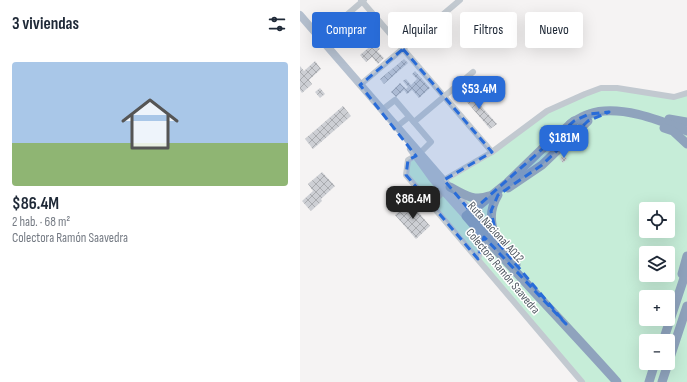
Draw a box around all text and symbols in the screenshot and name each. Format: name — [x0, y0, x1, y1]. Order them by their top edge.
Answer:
chip: Comprar — [312, 12, 380, 48]
chip: Alquilar — [388, 12, 452, 48]
chip: Filtros — [460, 12, 517, 48]
chip: Nuevo — [525, 12, 583, 48]
icon: filters — [266, 13, 288, 35]
text: 3 viviendas — [12, 14, 79, 34]
pin: $53.4M — [446, 76, 512, 110]
text: $53.4M — [461, 81, 497, 97]
icon: home — [114, 88, 186, 160]
pin: $181M — [536, 125, 592, 159]
text: $181M — [548, 130, 580, 146]
pin: $86.4M — [380, 186, 446, 220]
text: $86.4M — [395, 191, 431, 207]
text: $86.4M — [12, 194, 59, 214]
street label: Ruta Nacional A012 — [464, 199, 527, 266]
map controls — [639, 202, 675, 370]
button: locate — [639, 202, 675, 238]
text: 2 hab. · 68 m² — [12, 214, 70, 230]
street label: Colectora Ramón Saavedra — [462, 225, 543, 317]
text: Colectora Ramón Saavedra — [12, 230, 128, 246]
button: layers — [639, 246, 675, 282]
button: + — [639, 290, 675, 326]
button: − — [639, 334, 675, 370]

